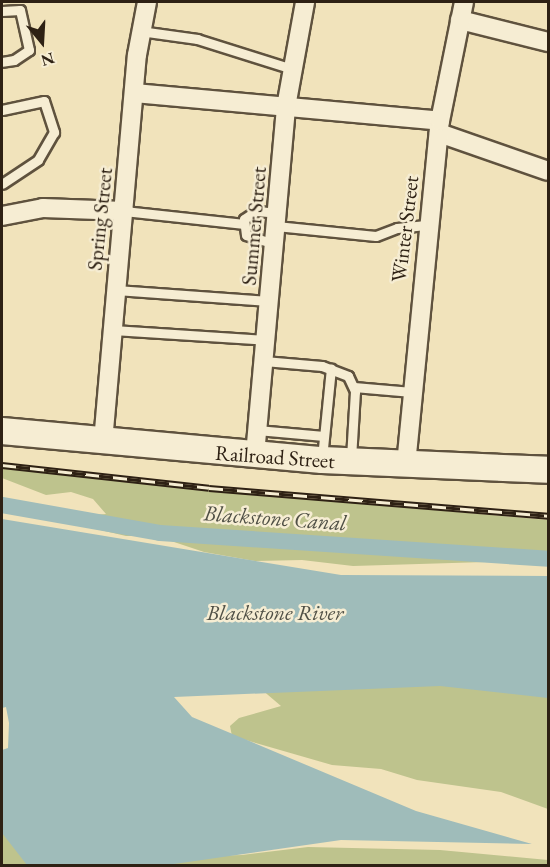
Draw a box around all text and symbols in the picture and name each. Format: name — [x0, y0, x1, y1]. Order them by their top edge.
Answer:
north arrow — [12, 12, 72, 72]
text: N — [38, 48, 57, 72]
street label: Spring Street — [82, 166, 118, 272]
street label: Summer Street — [236, 166, 272, 286]
street label: Winter Street — [386, 174, 424, 284]
street label: Railroad Street — [214, 440, 336, 474]
water label: Blackstone Canal — [203, 500, 347, 536]
water label: Blackstone River — [207, 600, 343, 626]

